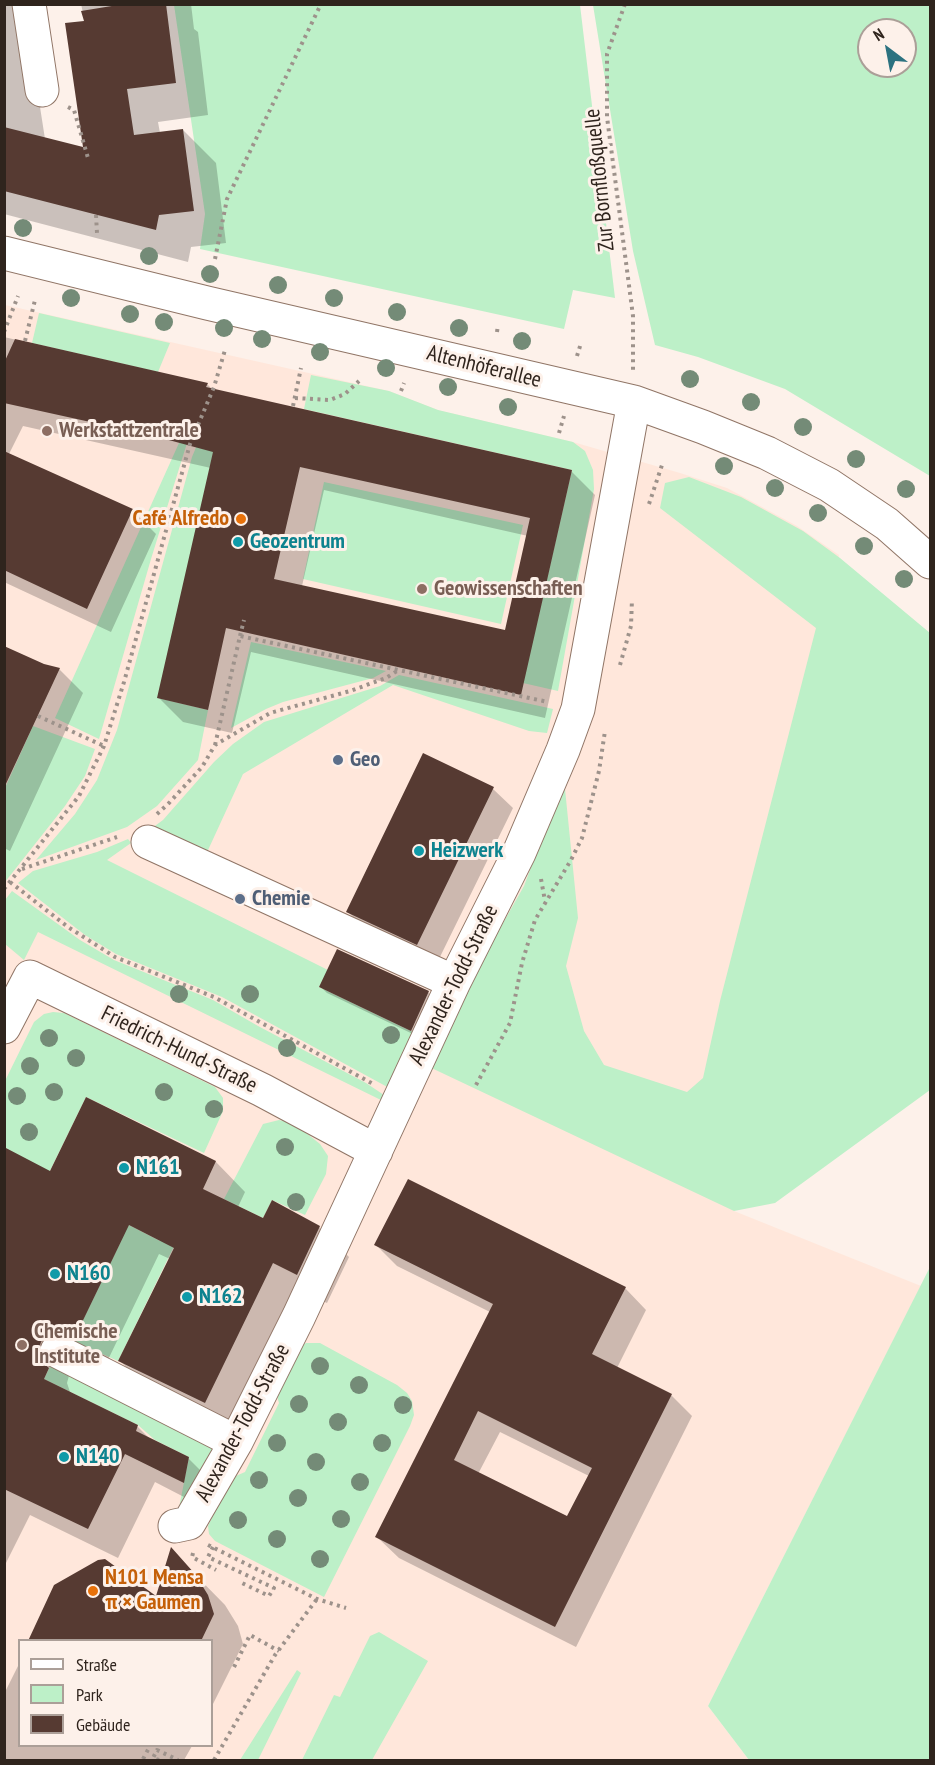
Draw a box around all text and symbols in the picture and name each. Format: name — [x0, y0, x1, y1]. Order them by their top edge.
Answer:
north arrow — [857, 18, 917, 78]
text: N — [870, 24, 887, 45]
street label: Zur Bornfloßquelle — [579, 107, 621, 253]
street label: Altenhöferallee — [424, 340, 544, 394]
place label: Werkstattzentrale — [59, 418, 199, 444]
marker: Werkstattzentrale — [40, 424, 54, 438]
place label: Café Alfredo — [133, 506, 229, 532]
marker: Café Alfredo — [234, 512, 248, 526]
place label: Geozentrum — [250, 529, 345, 555]
marker: Geozentrum — [231, 535, 245, 549]
place label: Geowissenschaften — [434, 576, 583, 602]
marker: Geowissenschaften — [415, 582, 429, 596]
place label: Geo — [350, 747, 380, 773]
marker: Geo — [331, 753, 345, 767]
place label: Heizwerk — [431, 838, 503, 864]
marker: Heizwerk — [412, 844, 426, 858]
place label: Chemie — [252, 886, 310, 912]
marker: Chemie — [233, 892, 247, 906]
street label: Alexander-Todd-Straße — [404, 901, 504, 1069]
street label: Friedrich-Hund-Straße — [97, 1001, 261, 1099]
place label: N161 — [136, 1155, 179, 1181]
marker: N161 — [117, 1161, 131, 1175]
place label: N160 — [67, 1261, 110, 1287]
marker: N160 — [48, 1267, 62, 1281]
place label: N162 — [199, 1284, 242, 1310]
marker: N162 — [180, 1290, 194, 1304]
place label: Chemische Institute — [34, 1319, 118, 1370]
marker: Chemische Institute — [15, 1338, 29, 1352]
street label: Alexander-Todd-Straße — [190, 1340, 296, 1506]
place label: N140 — [76, 1444, 119, 1470]
marker: N140 — [57, 1450, 71, 1464]
place label: N101 Mensa π × Gaumen — [105, 1565, 204, 1616]
marker: N101 Mensa π × Gaumen — [86, 1584, 100, 1598]
legend — [18, 1639, 213, 1747]
text: Straße — [76, 1653, 117, 1676]
text: Park — [76, 1683, 103, 1706]
text: Gebäude — [76, 1713, 130, 1736]

